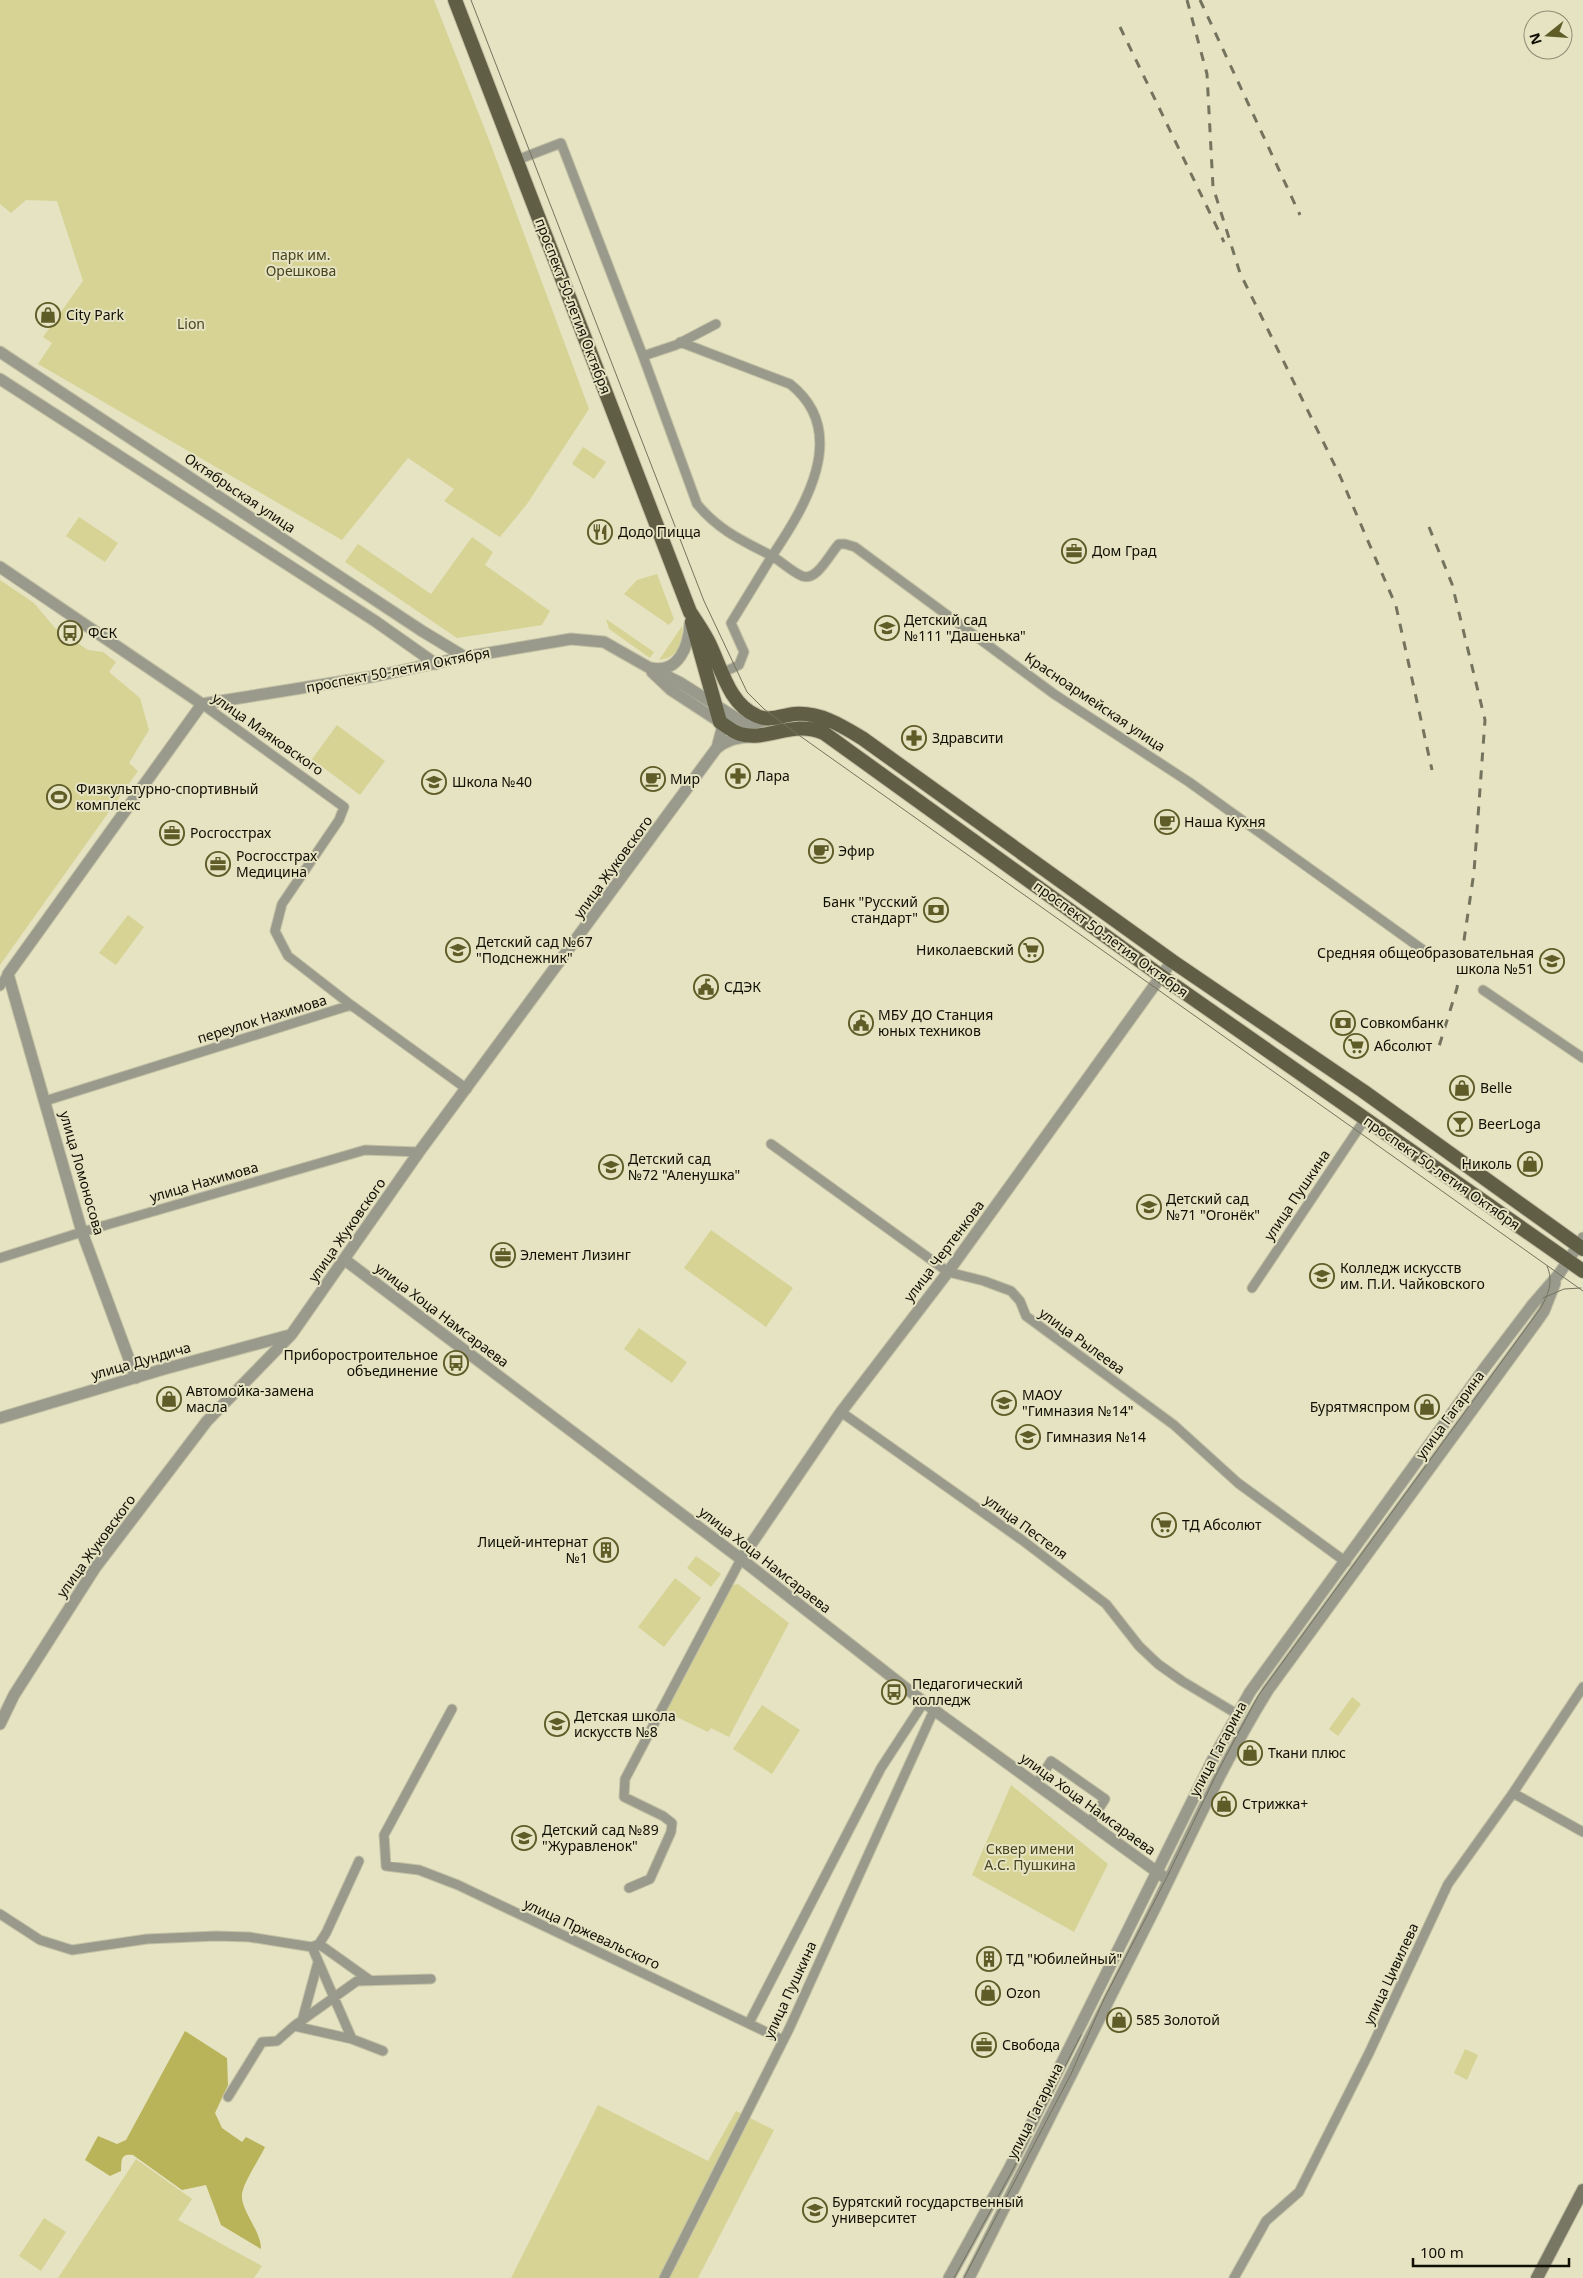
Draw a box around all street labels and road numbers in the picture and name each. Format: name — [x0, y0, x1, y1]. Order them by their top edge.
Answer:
street label: проспект 50-летия Октября — [531, 215, 616, 396]
street label: Октябрьская улица — [181, 448, 300, 537]
street label: проспект 50-летия Октября — [304, 642, 491, 697]
street label: Красноармейская улица — [1021, 647, 1169, 756]
street label: улица Маяковского — [209, 688, 328, 779]
street label: улица Жуковского — [569, 811, 656, 922]
street label: проспект 50-летия Октября — [1030, 876, 1192, 1001]
street label: переулок Нахимова — [195, 990, 329, 1047]
street label: улица Ломоносова — [56, 1109, 109, 1237]
street label: проспект 50-летия Октября — [1360, 1111, 1524, 1234]
street label: улица Пушкина — [1259, 1146, 1334, 1244]
street label: улица Нахимова — [147, 1157, 260, 1206]
street label: улица Жуковского — [304, 1174, 390, 1286]
street label: улица Чертенкова — [899, 1196, 988, 1305]
street label: улица Хоца Намсараева — [372, 1258, 513, 1371]
street label: улица Рылеева — [1036, 1303, 1129, 1378]
street label: улица Дундича — [89, 1337, 193, 1384]
street label: улица Гагарина — [1411, 1367, 1488, 1463]
street label: улица Жуковского — [52, 1490, 139, 1601]
street label: улица Пестеля — [981, 1490, 1072, 1563]
street label: улица Хоца Намсараева — [695, 1502, 835, 1617]
street label: улица Гагарина — [1184, 1698, 1251, 1800]
street label: улица Хоца Намсараева — [1017, 1748, 1160, 1859]
street label: улица Пржевальского — [521, 1894, 663, 1973]
street label: улица Цивилева — [1359, 1920, 1423, 2028]
street label: улица Пушкина — [759, 1938, 821, 2042]
street label: улица Гагарина — [1002, 2060, 1067, 2162]

